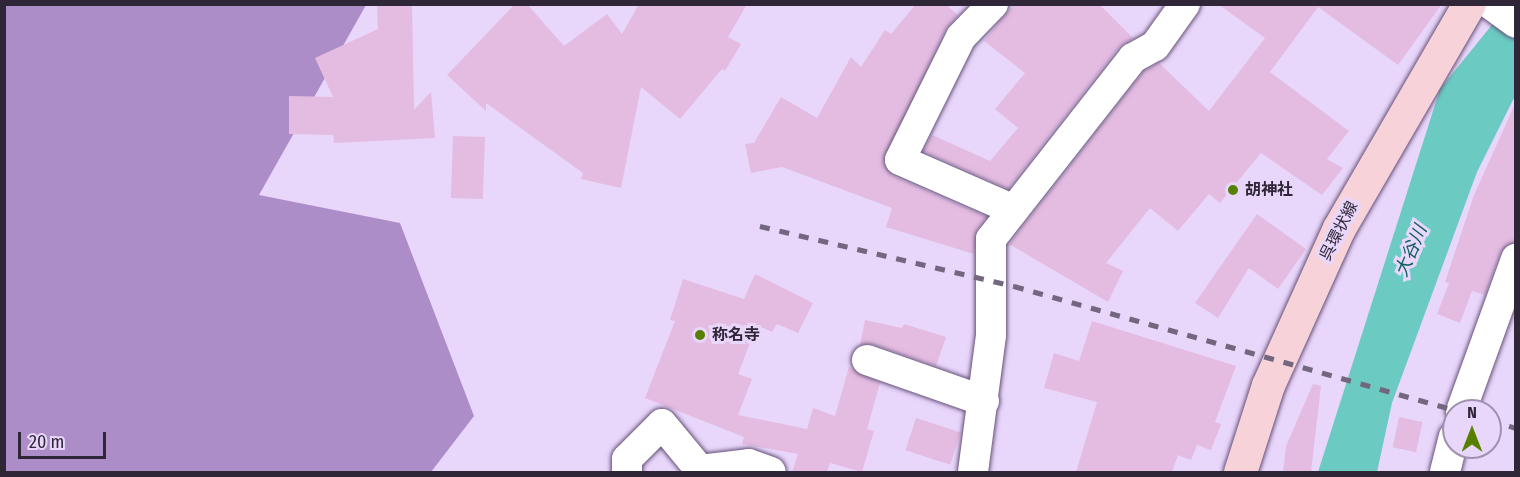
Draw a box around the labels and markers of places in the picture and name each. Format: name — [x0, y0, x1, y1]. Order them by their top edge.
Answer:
place label: 胡神社 — [1245, 180, 1293, 200]
marker: 胡神社 — [1226, 183, 1240, 197]
place label: 称名寺 — [712, 325, 760, 345]
marker: 称名寺 — [693, 328, 707, 342]

